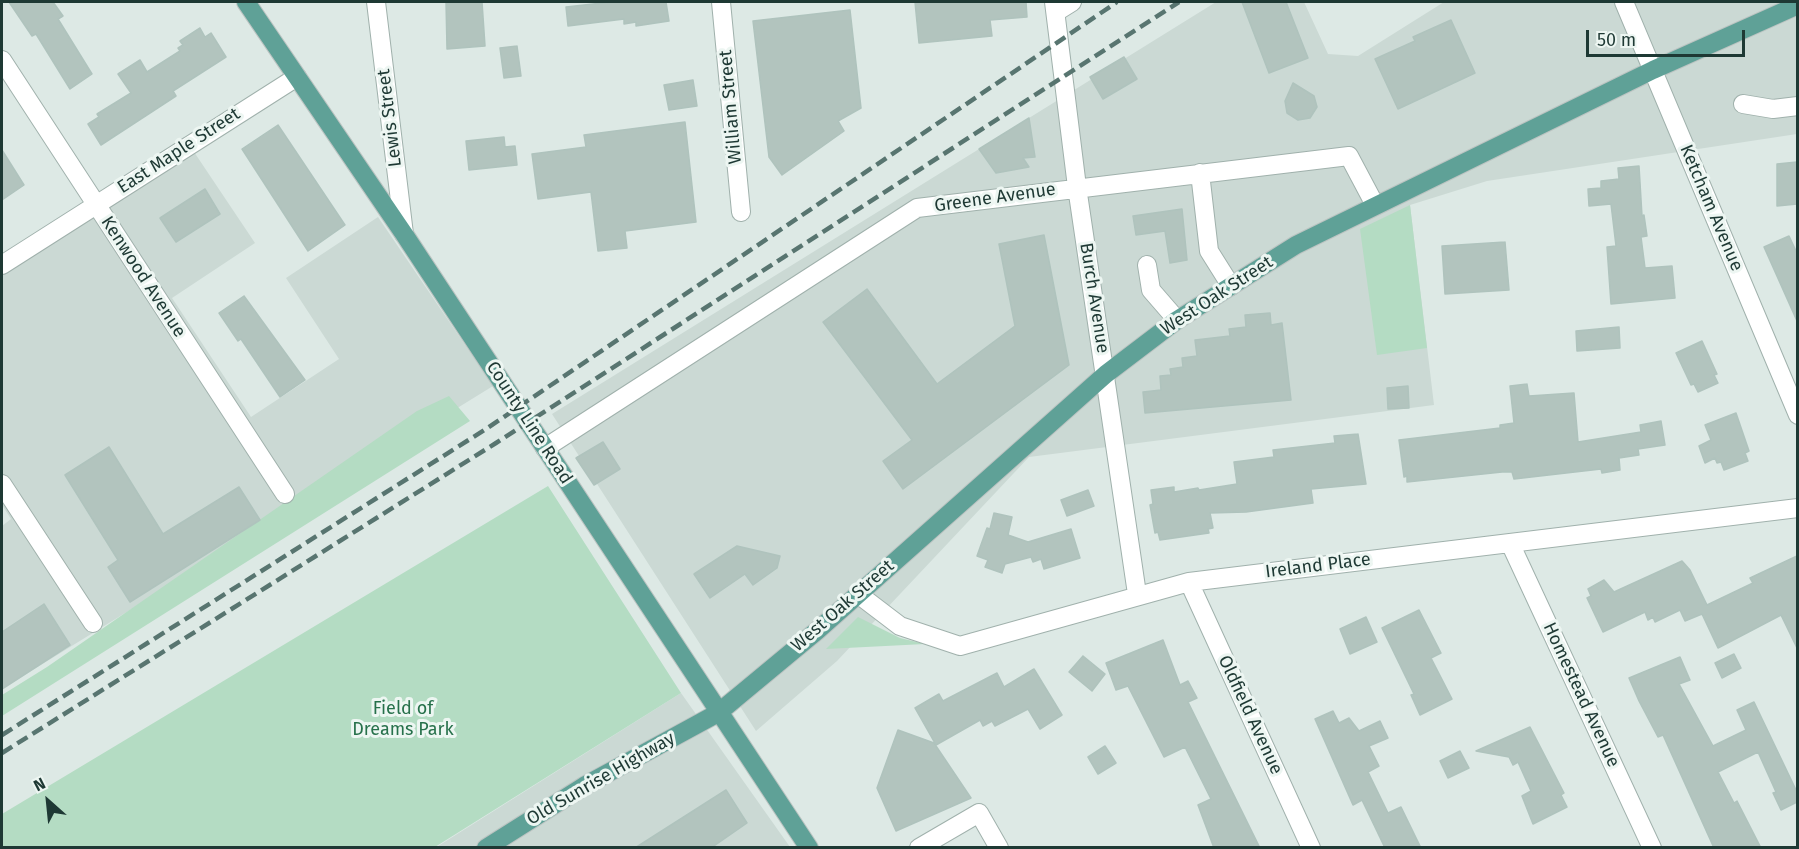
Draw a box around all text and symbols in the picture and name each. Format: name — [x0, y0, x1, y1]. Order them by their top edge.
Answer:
scale bar — [1589, 18, 1748, 56]
text: 50 m — [1597, 29, 1636, 51]
street label: William Street — [715, 49, 747, 165]
street label: Lewis Street — [373, 68, 407, 168]
street label: East Maple Street — [114, 103, 244, 199]
street label: Ketcham Avenue — [1675, 142, 1747, 274]
street label: Greene Avenue — [933, 179, 1057, 217]
street label: Kenwood Avenue — [96, 212, 190, 342]
street label: Burch Avenue — [1075, 241, 1113, 355]
street label: West Oak Street — [1157, 252, 1277, 340]
street label: County Line Road — [481, 358, 577, 488]
street label: Ireland Place — [1264, 549, 1372, 583]
street label: West Oak Street — [787, 556, 899, 656]
street label: Homestead Avenue — [1538, 619, 1624, 771]
street label: Oldfield Avenue — [1213, 652, 1287, 778]
park label: Field of Dreams Park — [352, 698, 454, 740]
street label: Old Sunrise Highway — [523, 728, 679, 830]
north arrow — [18, 771, 78, 831]
text: N — [31, 774, 49, 795]

